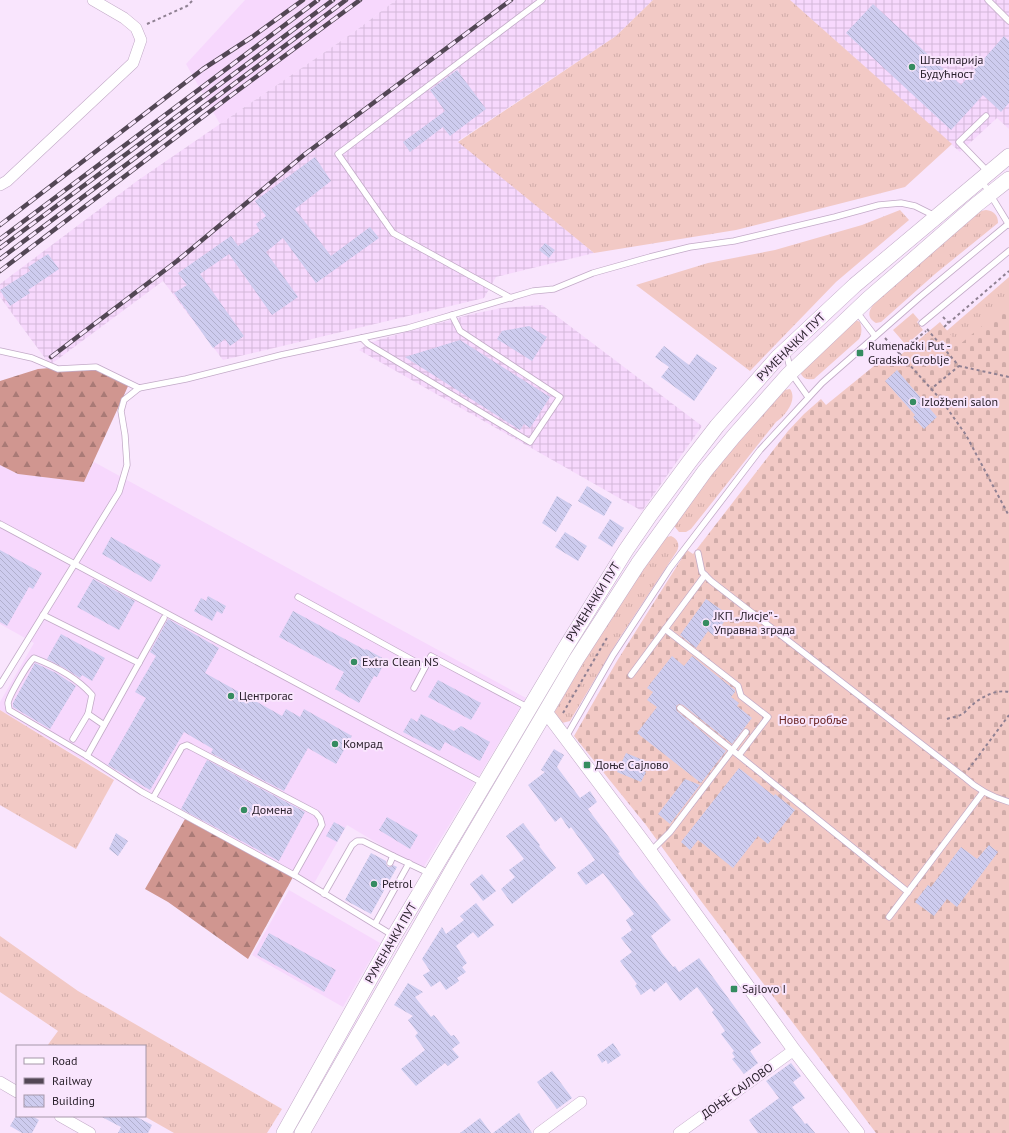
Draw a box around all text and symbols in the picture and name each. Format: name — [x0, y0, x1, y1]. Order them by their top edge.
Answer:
place label: Штампарија Будућност — [920, 52, 984, 81]
marker: Штампарија Будућност — [907, 62, 917, 72]
street label: РУМЕНАЧКИ ПУТ — [753, 309, 828, 384]
place label: Rumenački Put - Gradsko Groblje — [868, 338, 951, 367]
marker: Rumenački Put - Gradsko Groblje — [855, 348, 865, 358]
place label: Izložbeni salon — [921, 394, 998, 409]
marker: Izložbeni salon — [908, 397, 918, 407]
street label: РУМЕНАЧКИ ПУТ — [562, 559, 623, 644]
place label: ЈКП „Лисје” - Управна зграда — [713, 608, 795, 637]
marker: ЈКП „Лисје” - Управна зграда — [701, 618, 711, 628]
place label: Extra Clean NS — [362, 654, 439, 669]
marker: Extra Clean NS — [349, 657, 359, 667]
place label: Центрогас — [239, 688, 294, 703]
marker: Центрогас — [226, 691, 236, 701]
park label: Ново гробље — [779, 712, 847, 727]
place label: Комрад — [343, 736, 383, 751]
marker: Комрад — [330, 739, 340, 749]
place label: Доње Сајлово — [595, 757, 669, 772]
marker: Доње Сајлово — [582, 760, 592, 770]
place label: Домена — [252, 802, 293, 817]
marker: Домена — [239, 805, 249, 815]
place label: Petrol — [382, 876, 413, 891]
marker: Petrol — [369, 879, 379, 889]
street label: РУМЕНАЧКИ ПУТ — [361, 899, 420, 986]
place label: Sajlovo I — [742, 981, 786, 996]
marker: Sajlovo I — [729, 984, 739, 994]
legend — [16, 1045, 146, 1117]
text: Road — [52, 1053, 77, 1068]
street label: ДОЊЕ САЈЛОВО — [698, 1059, 776, 1122]
text: Railway — [52, 1073, 92, 1088]
text: Building — [52, 1093, 95, 1108]

